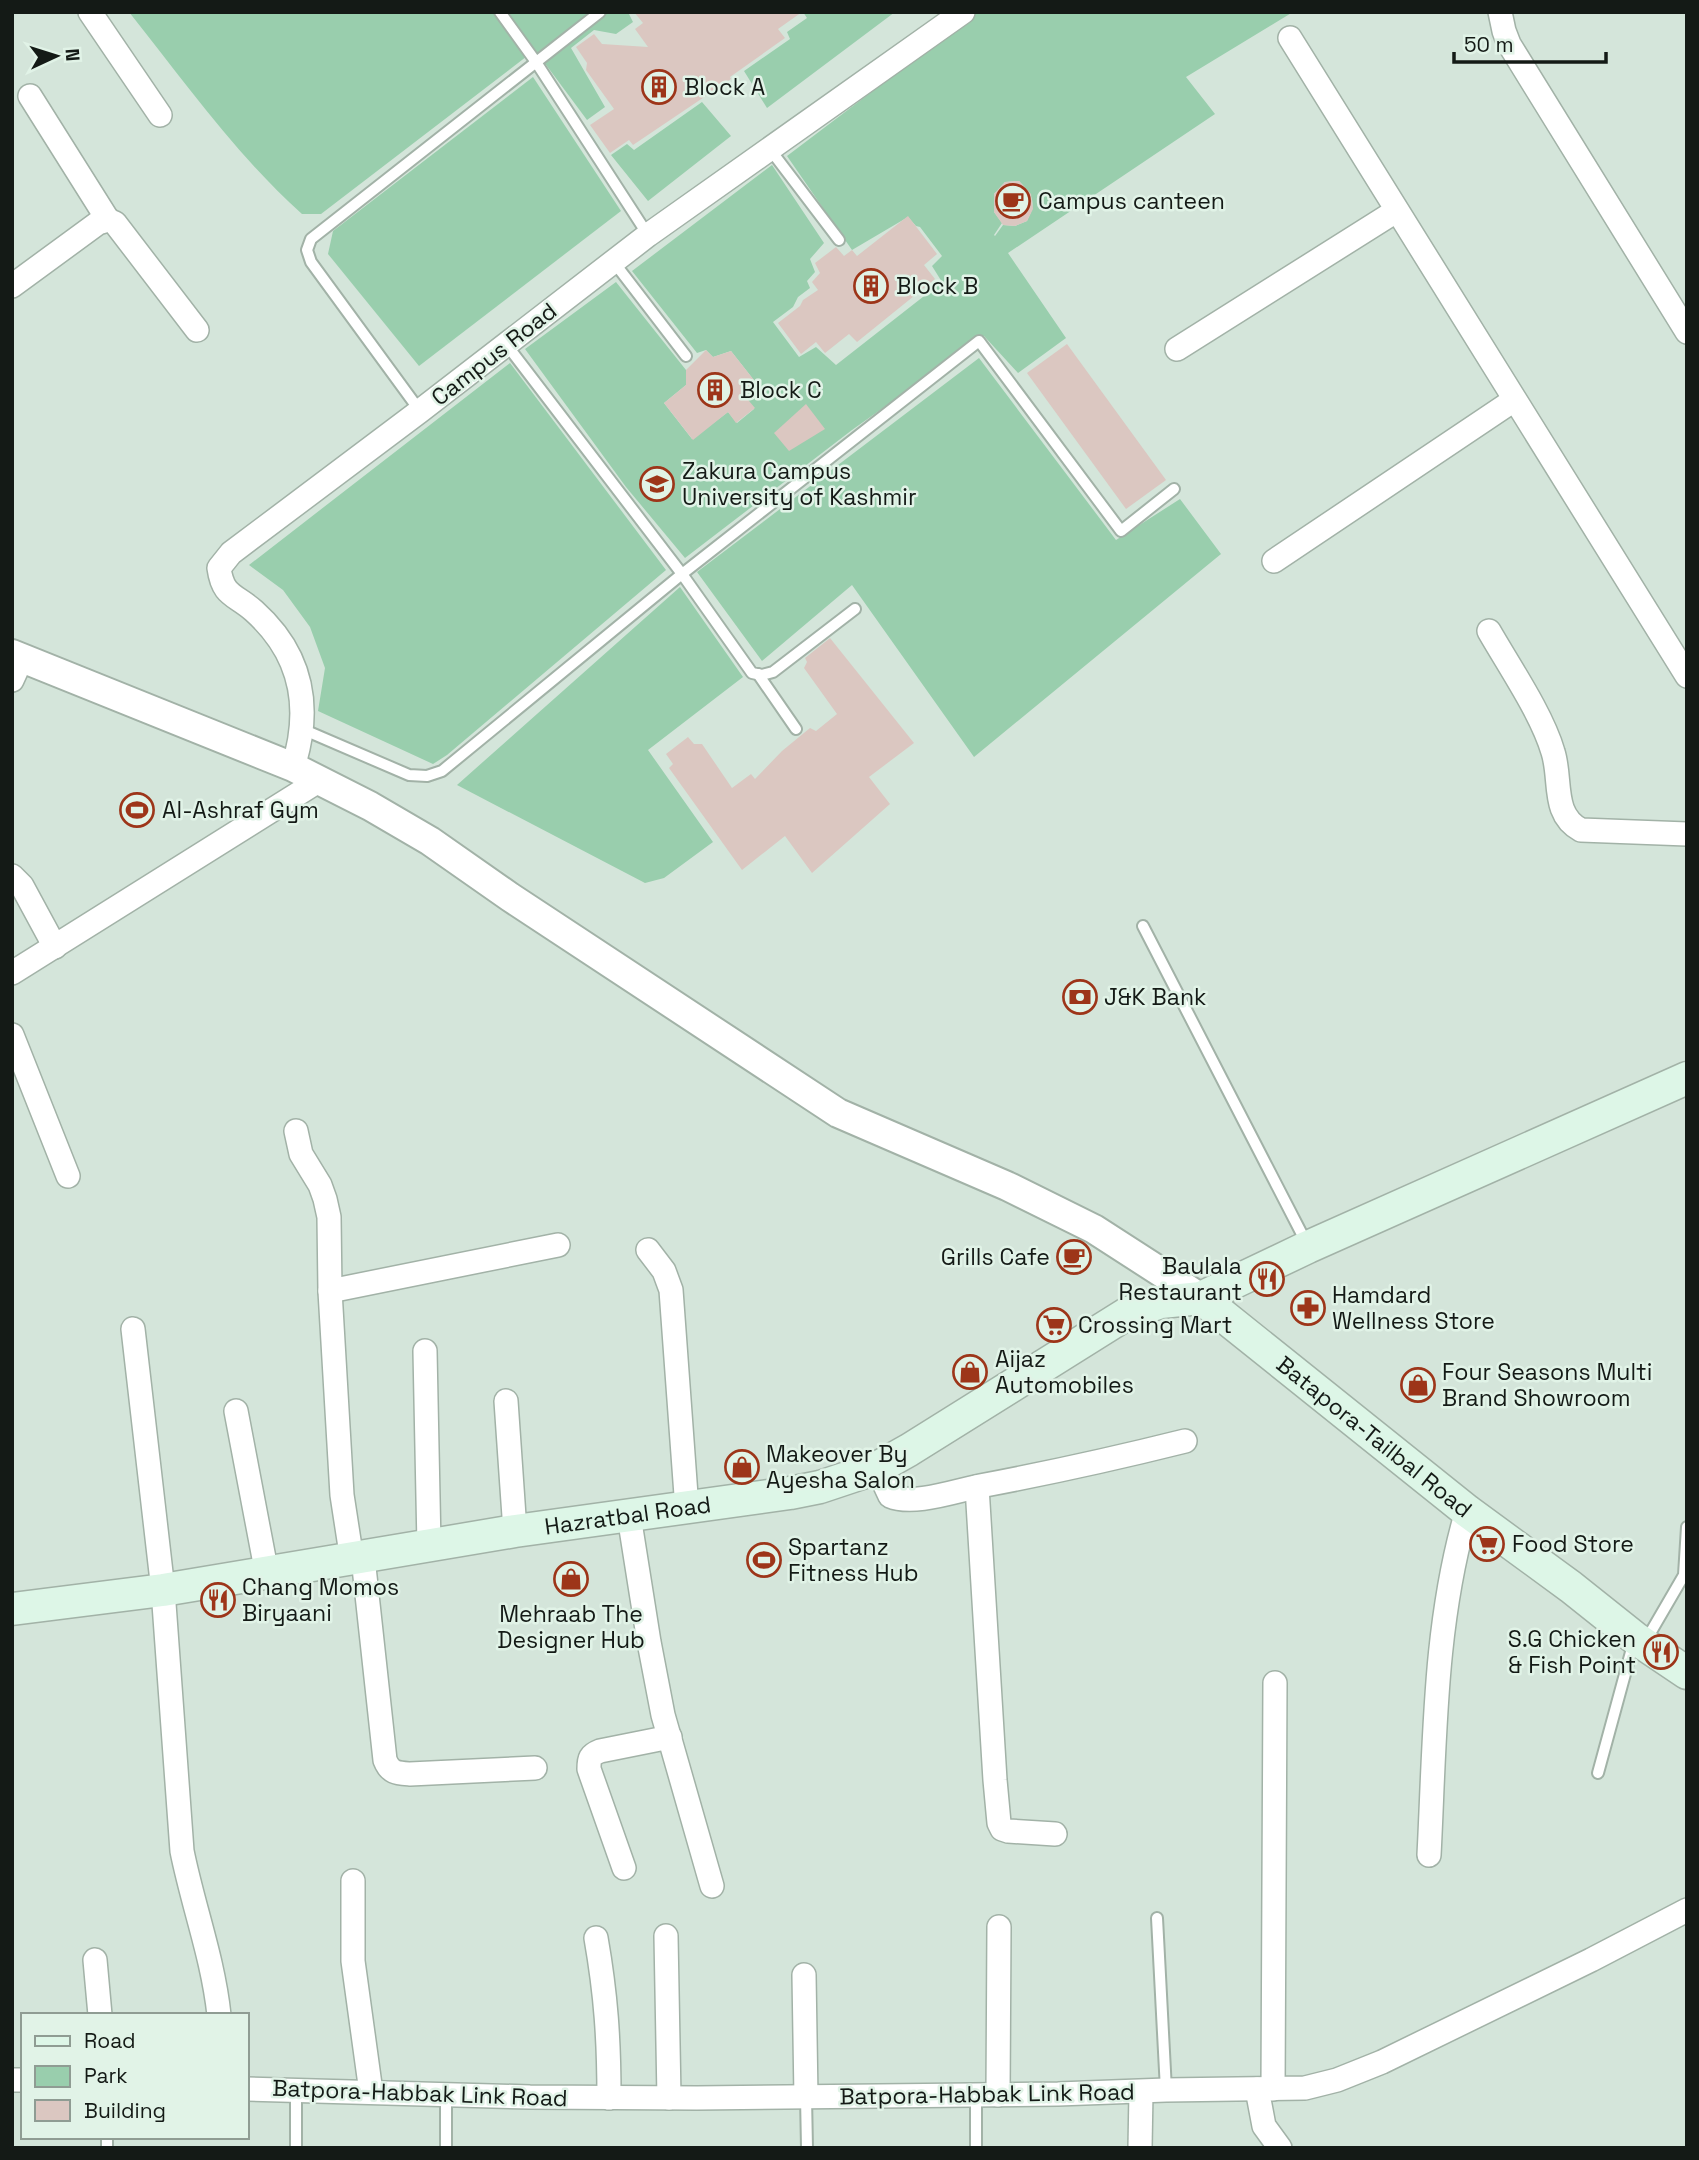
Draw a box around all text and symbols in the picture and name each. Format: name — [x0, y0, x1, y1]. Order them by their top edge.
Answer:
north arrow — [21, 21, 91, 91]
scale bar — [1454, 21, 1606, 65]
text: 50 m — [1464, 31, 1514, 58]
text: N — [60, 48, 85, 62]
building icon: Block A — [640, 68, 678, 106]
place label: Block A — [684, 72, 765, 102]
cafe icon: Campus canteen — [994, 182, 1032, 220]
place label: Campus canteen — [1038, 186, 1225, 216]
building icon: Block B — [852, 267, 890, 305]
place label: Block B — [896, 271, 978, 301]
street label: Campus Road — [425, 296, 563, 412]
building icon: Block C — [696, 371, 734, 409]
place label: Block C — [740, 375, 822, 405]
place label: Zakura Campus University of Kashmir — [682, 456, 917, 512]
school or university icon: Zakura Campus University of Kashmir — [638, 465, 676, 503]
sports icon: Al-Ashraf Gym — [118, 791, 156, 829]
place label: Al-Ashraf Gym — [162, 795, 319, 825]
bank icon: J&K Bank — [1061, 978, 1099, 1016]
place label: J&K Bank — [1104, 982, 1206, 1012]
cafe icon: Grills Cafe — [1055, 1238, 1093, 1276]
place label: Grills Cafe — [941, 1242, 1050, 1272]
place label: Baulala Restaurant — [1119, 1251, 1242, 1307]
restaurant icon: Baulala Restaurant — [1248, 1260, 1286, 1298]
place label: Hamdard Wellness Store — [1332, 1280, 1495, 1336]
pharmacy icon: Hamdard Wellness Store — [1289, 1289, 1327, 1327]
supermarket icon: Crossing Mart — [1035, 1306, 1073, 1344]
place label: Crossing Mart — [1078, 1310, 1232, 1340]
place label: Aijaz Automobiles — [995, 1344, 1134, 1400]
street label: Batapora-Tailbal Road — [1270, 1349, 1478, 1524]
shop icon: Aijaz Automobiles — [951, 1353, 989, 1391]
place label: Four Seasons Multi Brand Showroom — [1442, 1357, 1652, 1413]
shop icon: Four Seasons Multi Brand Showroom — [1399, 1366, 1437, 1404]
place label: Makeover By Ayesha Salon — [766, 1439, 915, 1495]
shop icon: Makeover By Ayesha Salon — [723, 1448, 761, 1486]
street label: Hazratbal Road — [543, 1489, 713, 1542]
supermarket icon: Food Store — [1468, 1525, 1506, 1563]
place label: Food Store — [1512, 1529, 1634, 1559]
place label: Spartanz Fitness Hub — [788, 1532, 918, 1588]
sports icon: Spartanz Fitness Hub — [745, 1541, 783, 1579]
shop icon: Mehraab The Designer Hub — [552, 1560, 590, 1598]
place label: Chang Momos Biryaani — [242, 1572, 399, 1628]
restaurant icon: Chang Momos Biryaani — [199, 1581, 237, 1619]
place label: Mehraab The Designer Hub — [497, 1599, 645, 1655]
place label: S.G Chicken & Fish Point — [1508, 1624, 1636, 1680]
restaurant icon: S.G Chicken & Fish Point — [1642, 1633, 1680, 1671]
legend — [21, 2013, 248, 2139]
text: Road — [84, 2027, 136, 2054]
text: Park — [84, 2062, 128, 2089]
street label: Batpora-Habbak Link Road — [272, 2073, 568, 2113]
street label: Batpora-Habbak Link Road — [839, 2076, 1135, 2112]
text: Building — [84, 2097, 166, 2124]

